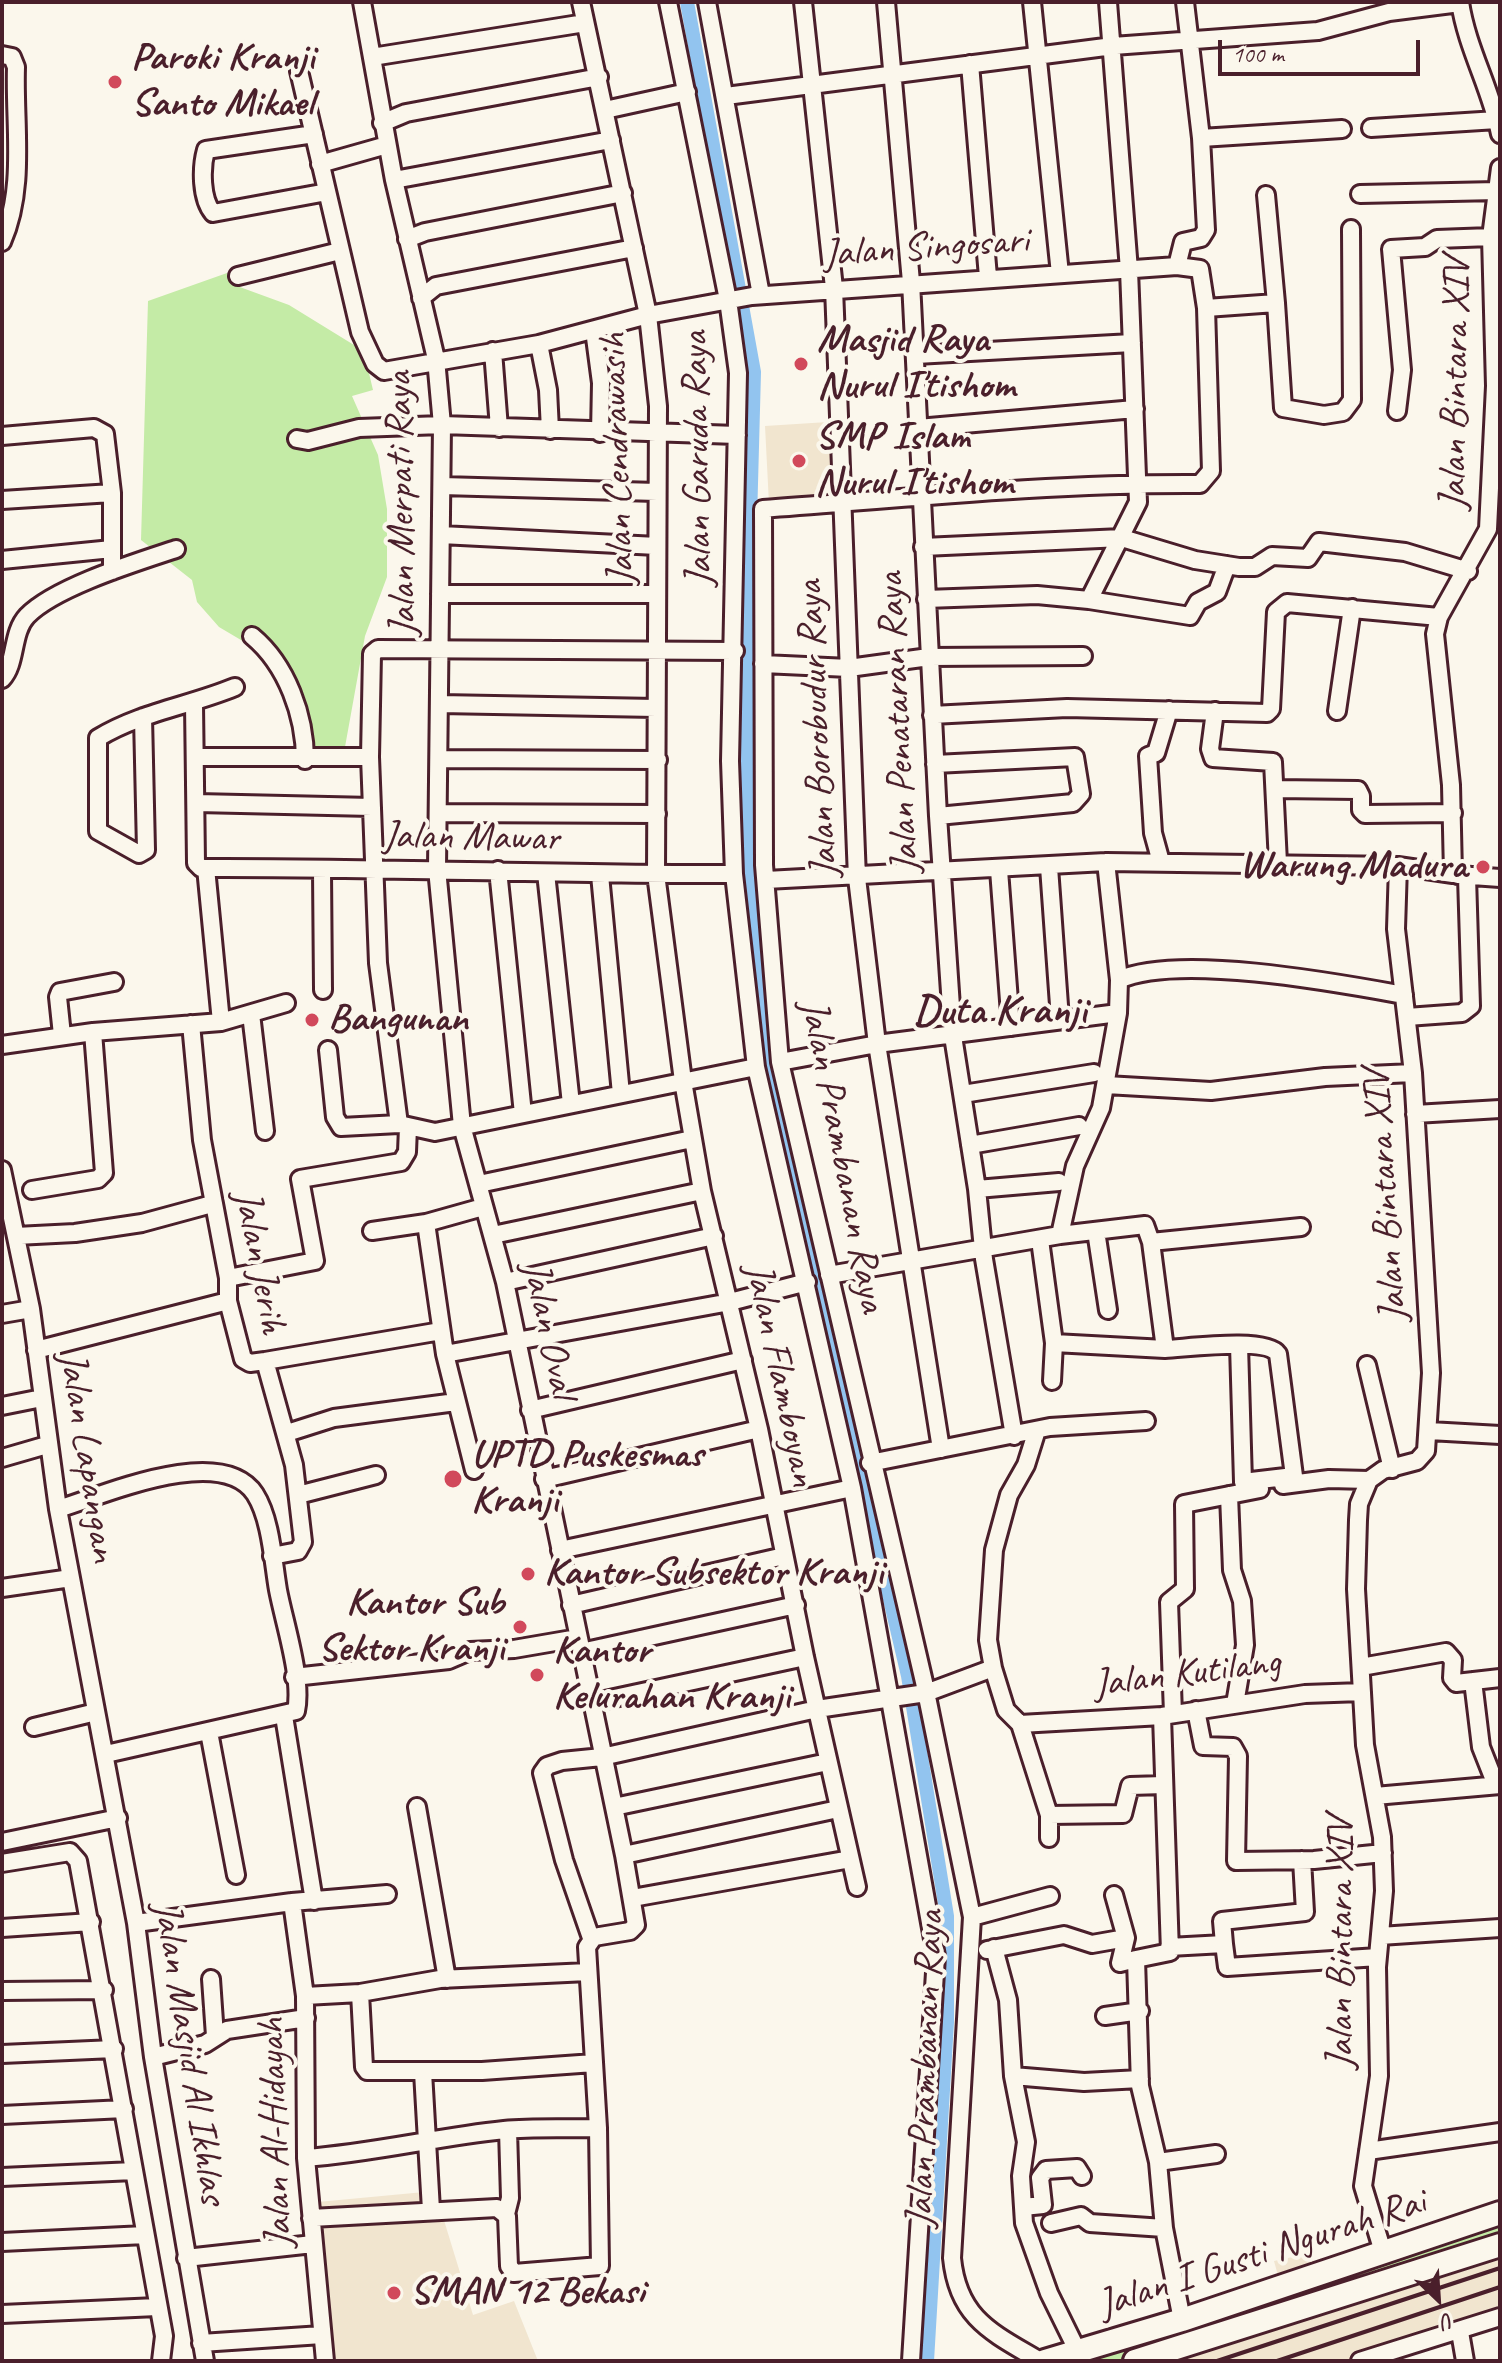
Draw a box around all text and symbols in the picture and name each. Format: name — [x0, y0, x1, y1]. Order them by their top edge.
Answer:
scale bar — [1222, 24, 1424, 74]
place label: Paroki Kranji Santo Mikael — [131, 35, 314, 129]
text: 100 m — [1232, 39, 1284, 69]
marker: Paroki Kranji Santo Mikael — [106, 73, 124, 91]
street label: Jalan Singosari — [822, 217, 1030, 279]
street label: Jalan Bintara XIV — [1430, 257, 1482, 511]
place label: Masjid Raya Nurul I'tishom — [817, 317, 1015, 411]
street label: Jalan Garuda Raya — [672, 331, 724, 587]
street label: Jalan Cendrawasih — [590, 332, 646, 586]
marker: Masjid Raya Nurul I'tishom — [792, 355, 810, 373]
street label: Jalan Merpati Raya — [376, 371, 428, 637]
place label: SMP Islam Nurul I'tishom — [815, 414, 1013, 508]
marker: SMP Islam Nurul I'tishom — [790, 452, 808, 470]
street label: Jalan Penataran Raya — [867, 571, 931, 875]
street label: Jalan Borobudur Raya — [786, 579, 850, 879]
street label: Jalan Mawar — [382, 812, 560, 864]
place label: Warung Madura — [1240, 843, 1467, 891]
marker: Warung Madura — [1474, 858, 1492, 876]
district label: Duta Kranji — [914, 987, 1086, 1037]
place label: Bangunan — [328, 996, 468, 1044]
street label: Jalan Prambanan Raya — [788, 996, 896, 1316]
marker: Bangunan — [303, 1011, 321, 1029]
street label: Jalan Bintara XIV — [1353, 1068, 1419, 1324]
street label: Jalan Jerih — [222, 1186, 296, 1338]
street label: Jalan Oval — [510, 1258, 586, 1402]
street label: Jalan Flamboyan — [733, 1259, 827, 1491]
street label: Jalan Lapangan — [47, 1349, 127, 1565]
place label: UPTD Puskesmas Kranji — [471, 1432, 703, 1526]
marker: UPTD Puskesmas Kranji — [442, 1468, 464, 1490]
place label: Kantor Subsektor Kranji — [544, 1550, 883, 1598]
marker: Kantor Subsektor Kranji — [519, 1565, 537, 1583]
place label: Kantor Sub Sektor Kranji — [318, 1580, 504, 1674]
marker: Kantor Sub Sektor Kranji — [511, 1618, 529, 1636]
place label: Kantor Kelurahan Kranji — [553, 1628, 790, 1722]
street label: Jalan Kutilang — [1091, 1639, 1283, 1709]
marker: Kantor Kelurahan Kranji — [528, 1666, 546, 1684]
street label: Jalan Bintara XIV — [1318, 1817, 1366, 2069]
street label: Jalan Masjid Al Ikhlas — [141, 1899, 237, 2207]
street label: Jalan Prambanan Raya — [896, 1910, 956, 2228]
street label: Jalan Al-Hidayah — [248, 2017, 304, 2249]
street label: Jalan I Gusti Ngurah Rai — [1092, 2178, 1432, 2330]
north arrow — [1398, 2259, 1478, 2339]
place label: SMAN 12 Bekasi — [410, 2269, 644, 2317]
marker: SMAN 12 Bekasi — [385, 2284, 403, 2302]
text: U — [1437, 2306, 1459, 2336]

